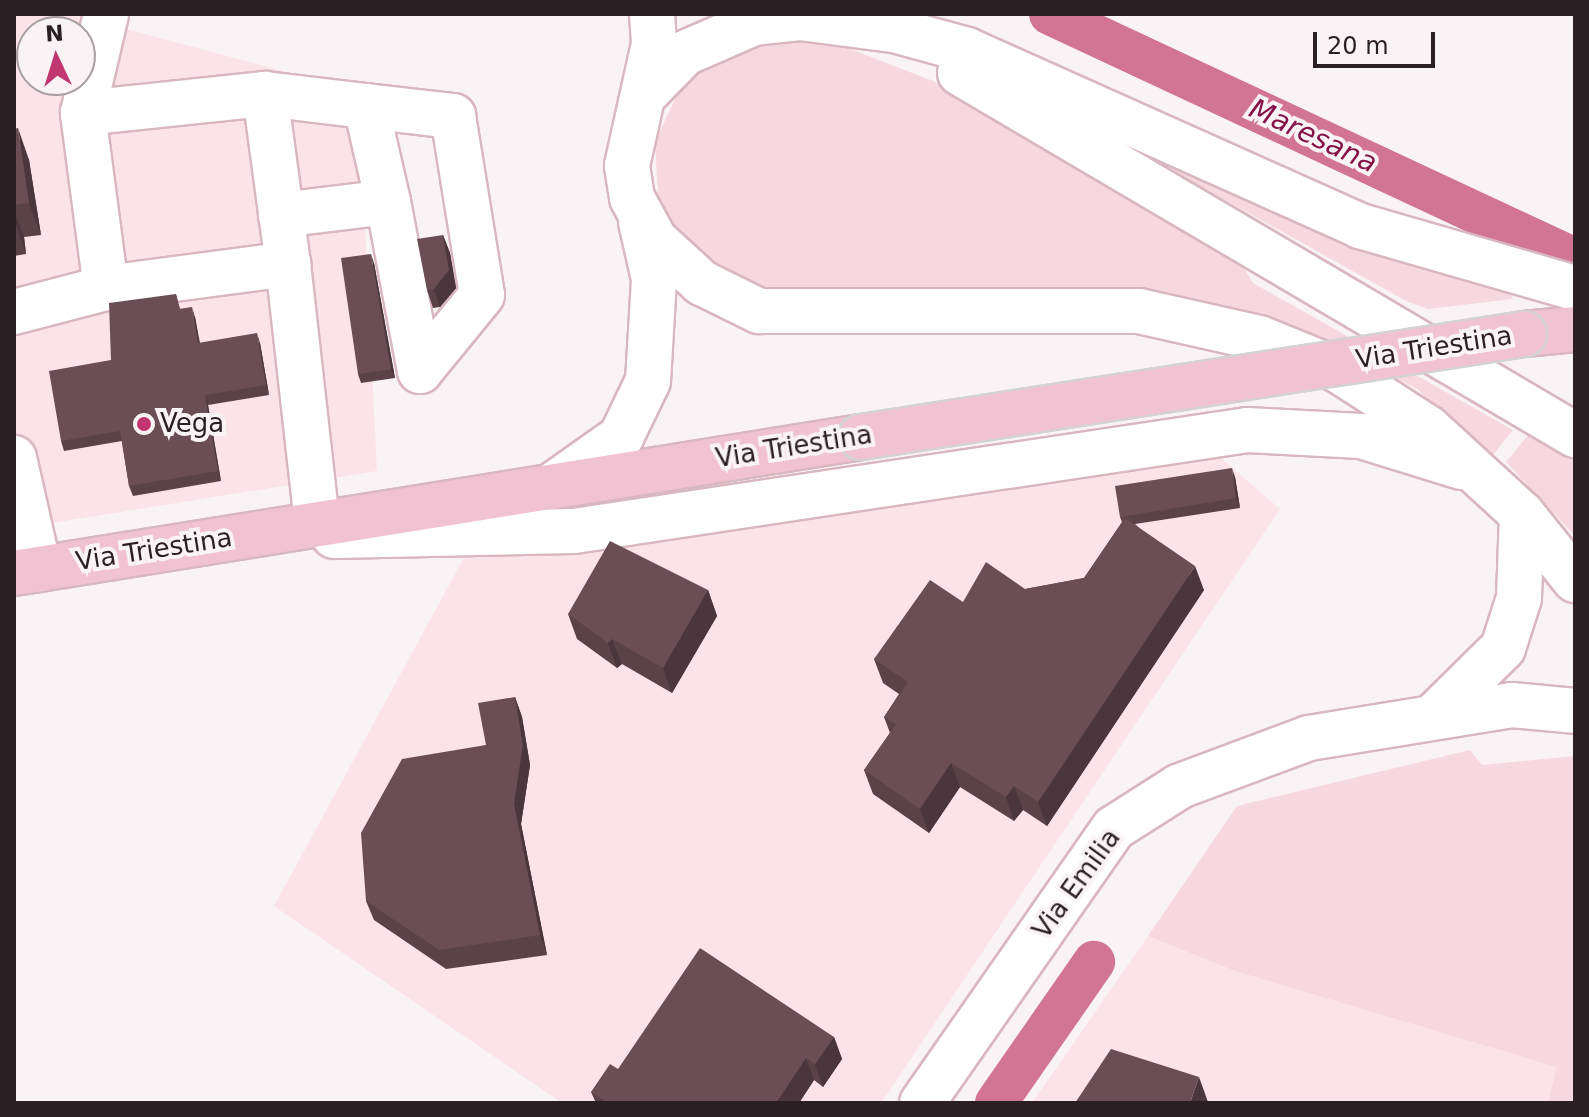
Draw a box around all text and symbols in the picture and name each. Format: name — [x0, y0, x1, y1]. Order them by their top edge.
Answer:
north arrow — [16, 16, 96, 96]
scale bar — [1317, 16, 1439, 66]
text: N — [44, 20, 64, 47]
text: 20 m — [1327, 32, 1389, 60]
water label: Maresana — [1244, 92, 1382, 180]
street label: Via Triestina — [1354, 320, 1514, 376]
place label: Vega — [160, 408, 224, 440]
marker: Vega — [135, 415, 153, 433]
street label: Via Triestina — [714, 419, 874, 475]
street label: Via Triestina — [74, 522, 234, 578]
street label: Via Emilia — [1027, 823, 1127, 945]

